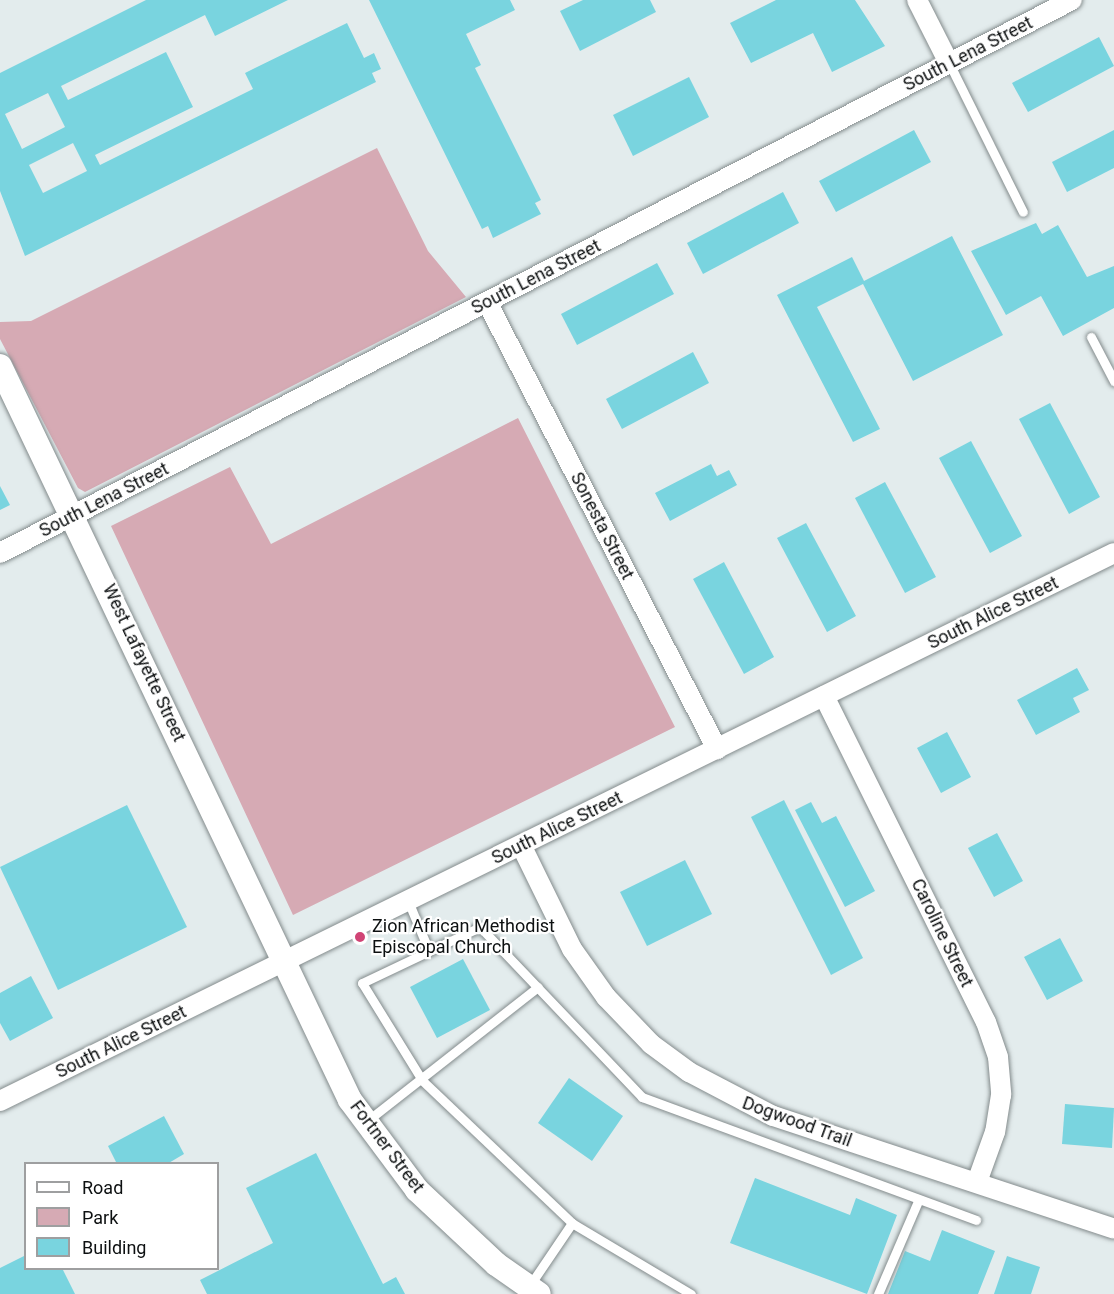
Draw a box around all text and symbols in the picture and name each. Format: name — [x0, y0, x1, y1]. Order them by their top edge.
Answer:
street label: South Lena Street — [900, 12, 1036, 96]
street label: South Lena Street — [468, 235, 604, 319]
street label: South Lena Street — [36, 458, 172, 542]
street label: Sonesta Street — [566, 469, 638, 583]
street label: South Alice Street — [924, 572, 1062, 654]
street label: West Lafayette Street — [98, 581, 190, 745]
street label: South Alice Street — [488, 787, 626, 869]
street label: Caroline Street — [906, 875, 978, 991]
place label: Zion African Methodist Episcopal Church — [372, 916, 555, 958]
marker: Zion African Methodist Episcopal Church — [353, 930, 367, 944]
street label: South Alice Street — [52, 1001, 190, 1083]
street label: Dogwood Trail — [739, 1092, 855, 1152]
street label: Fortner Street — [345, 1097, 429, 1197]
legend — [24, 1162, 219, 1270]
text: Road — [82, 1177, 123, 1198]
text: Park — [82, 1207, 118, 1228]
text: Building — [82, 1237, 146, 1258]

